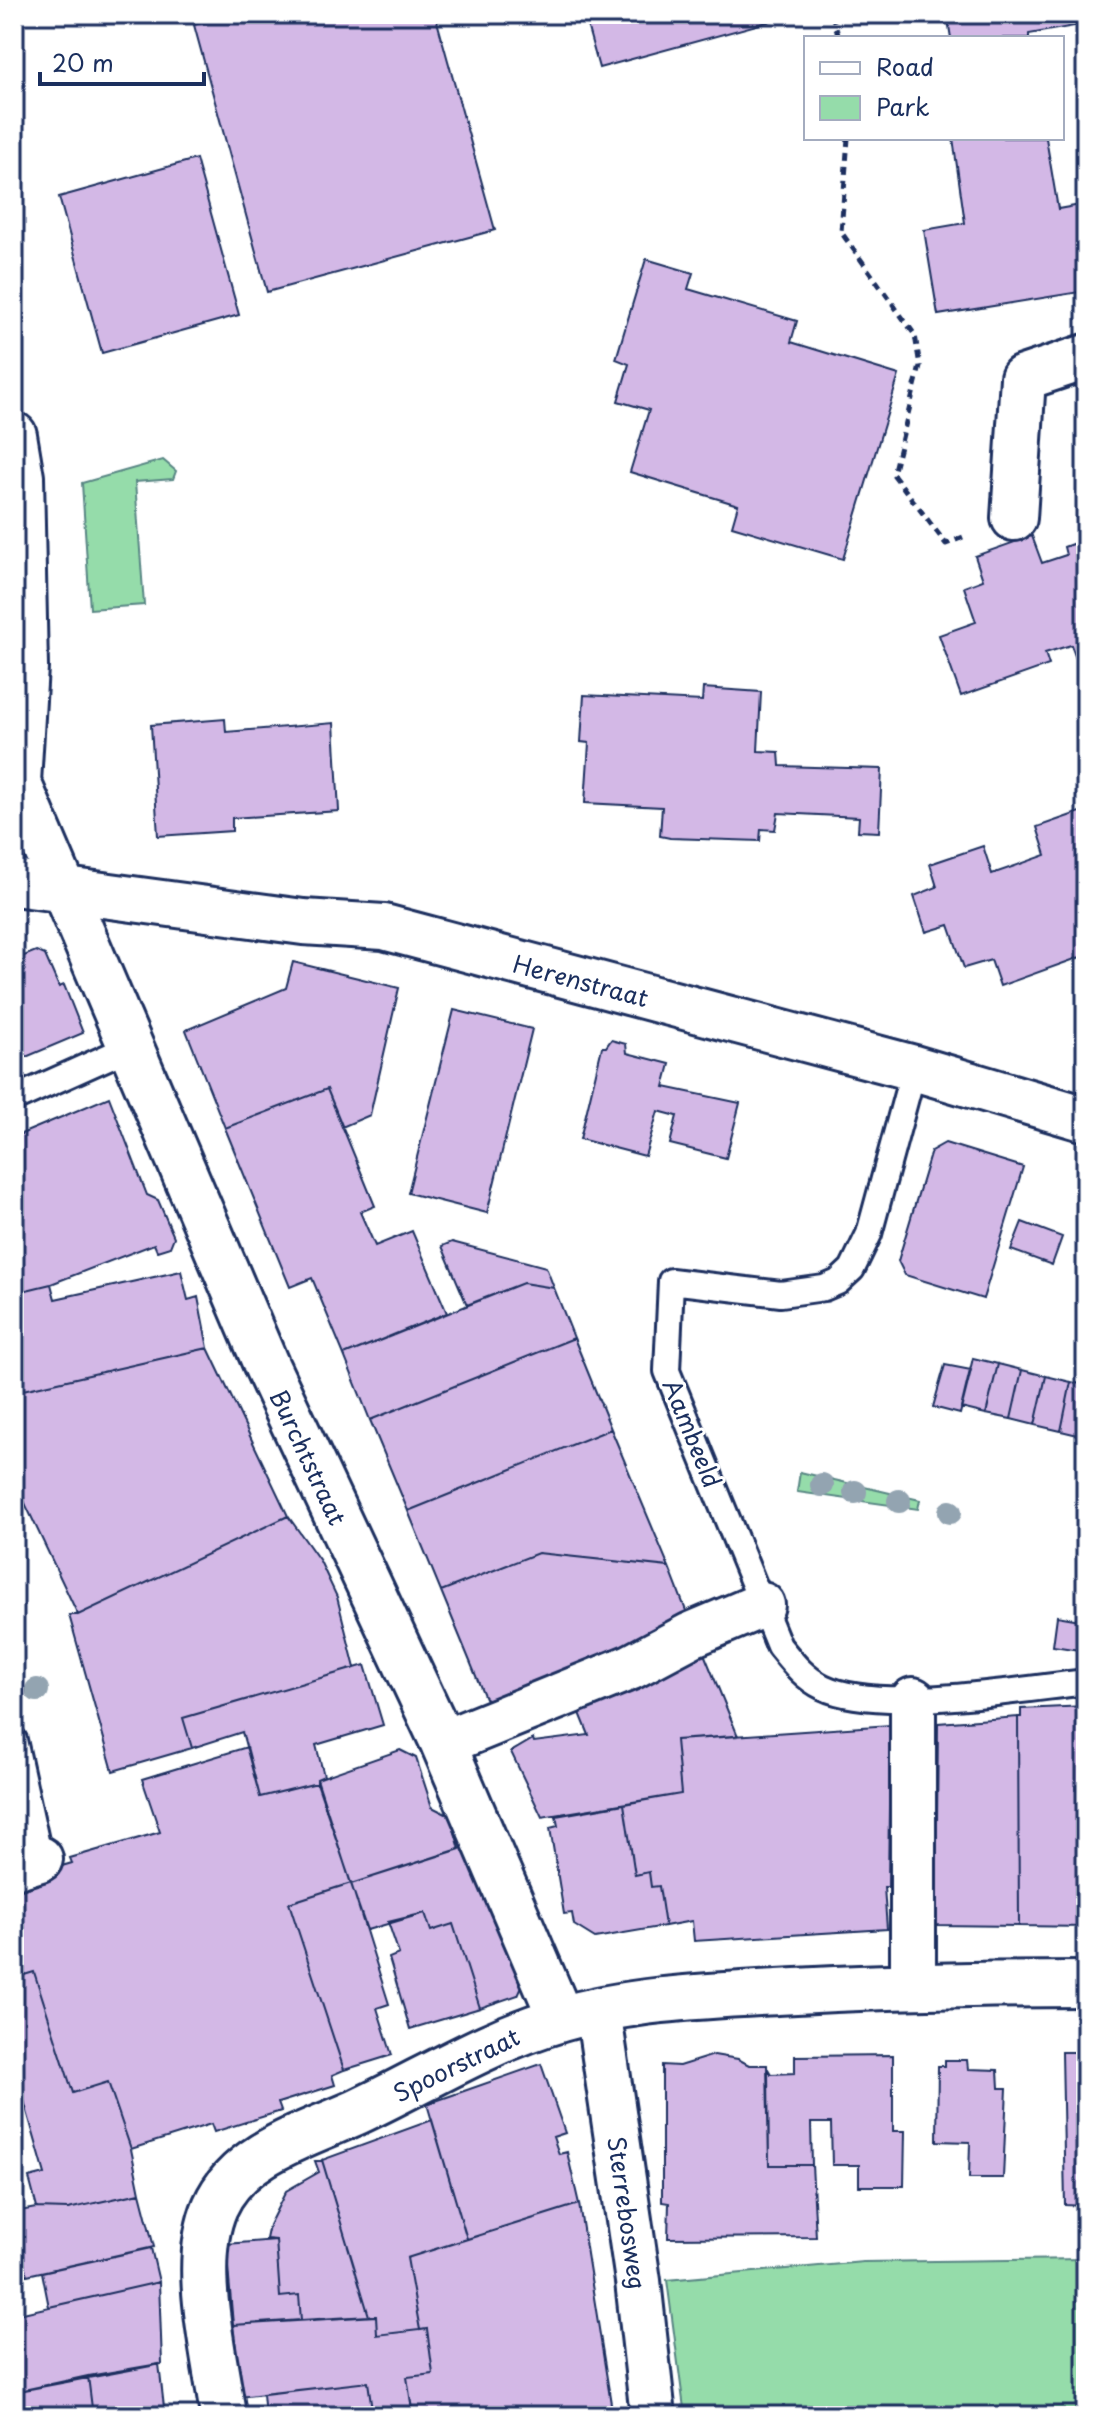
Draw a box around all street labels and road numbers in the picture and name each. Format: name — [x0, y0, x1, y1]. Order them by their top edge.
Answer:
street label: Herenstraat — [509, 945, 653, 1015]
street label: Aambeeld — [655, 1373, 731, 1493]
street label: Burchtstraat — [262, 1383, 356, 1531]
street label: Spoorstraat — [387, 2018, 525, 2110]
street label: Sterrebosweg — [599, 2134, 657, 2292]

